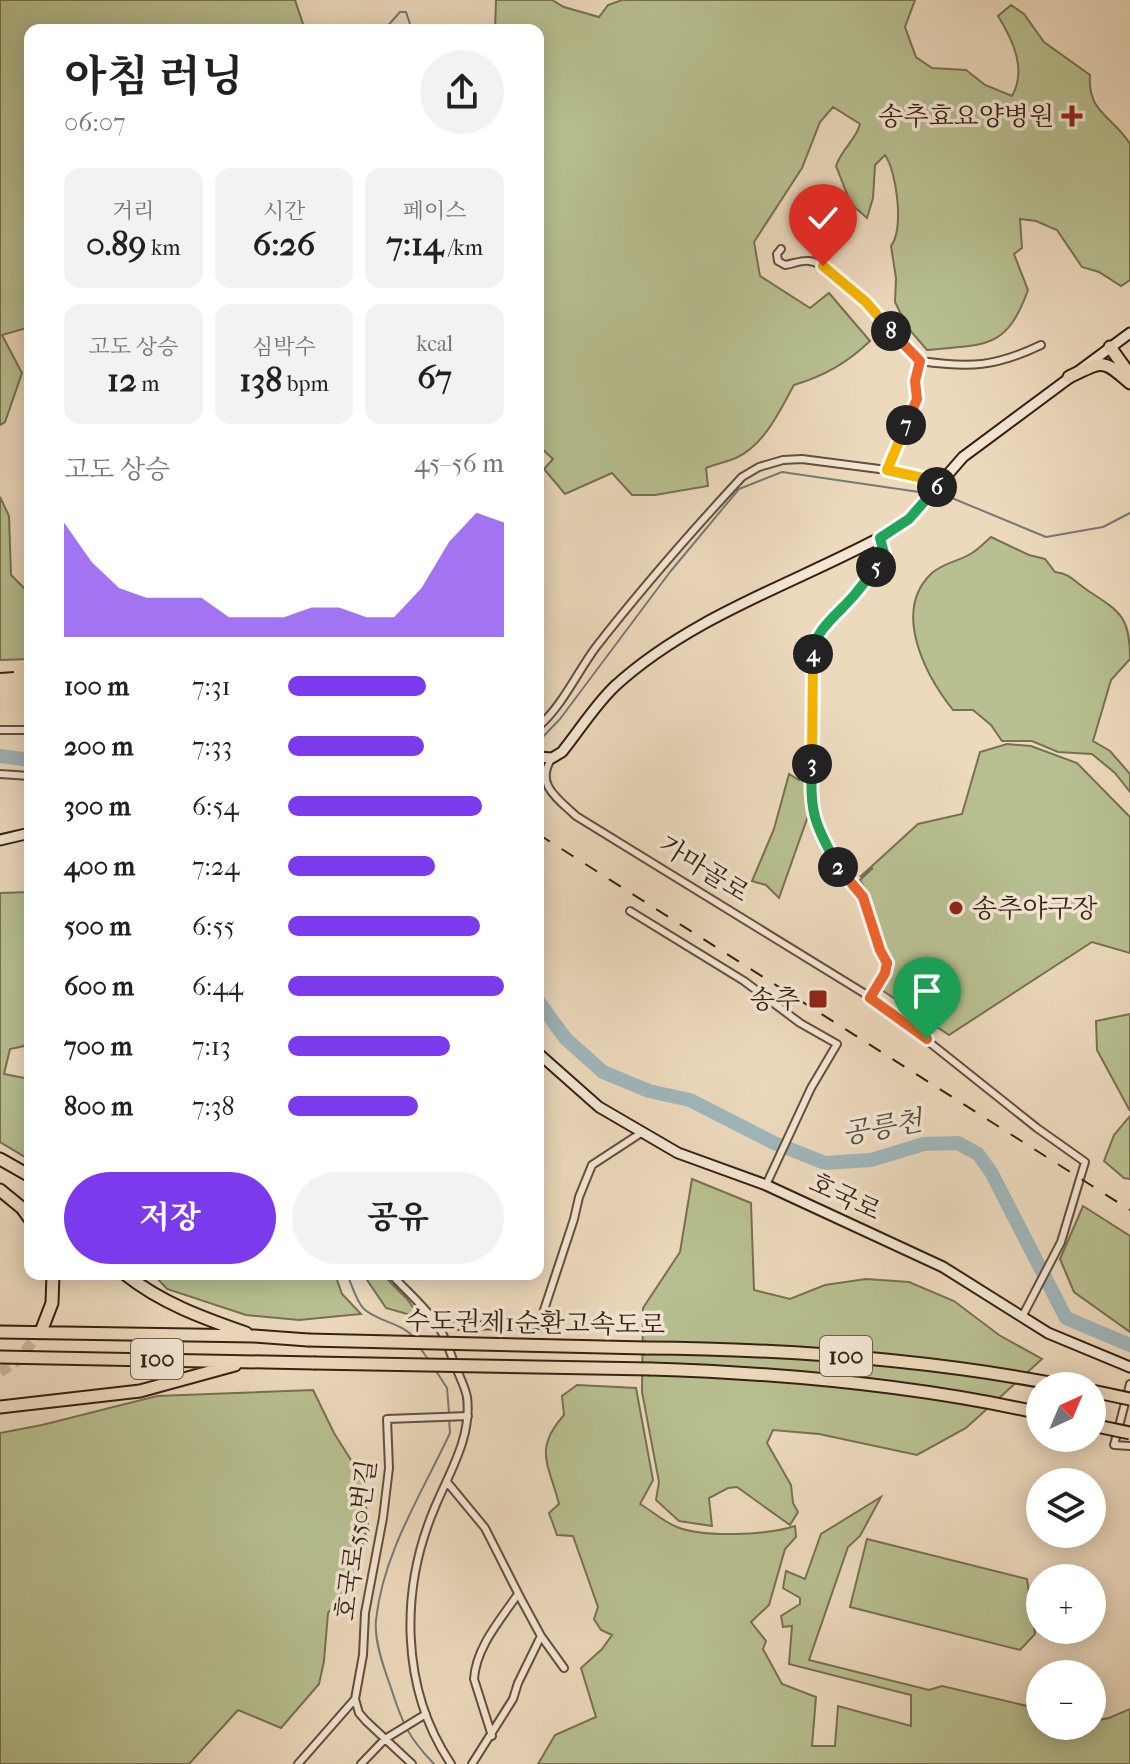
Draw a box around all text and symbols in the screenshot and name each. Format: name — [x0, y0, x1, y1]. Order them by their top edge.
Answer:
button: share — [420, 50, 504, 134]
text: 아침 러닝 — [64, 51, 243, 102]
place label: 송추효요양병원 — [878, 101, 1054, 132]
marker: 송추효요양병원 — [1061, 105, 1083, 127]
text: 06:07 — [64, 107, 126, 138]
pin — [789, 184, 857, 266]
icon: check — [801, 196, 845, 240]
text: 거리 — [112, 198, 155, 224]
text: 시간 — [263, 198, 305, 224]
text: 페이스 — [403, 198, 467, 224]
text: 0.89 — [86, 224, 146, 264]
text: 6:26 — [253, 224, 315, 264]
text: 7:14 — [386, 224, 443, 264]
text: km — [146, 235, 181, 261]
text: /km — [443, 235, 483, 261]
pin: 8 — [871, 311, 911, 351]
text: 8 — [885, 318, 897, 344]
text: kcal — [416, 331, 453, 357]
text: 고도 상승 — [88, 334, 178, 360]
text: 심박수 — [252, 334, 316, 360]
text: 67 — [417, 357, 452, 397]
text: 12 — [107, 360, 137, 400]
text: 138 — [239, 360, 282, 400]
text: m — [137, 371, 160, 397]
text: bpm — [282, 371, 329, 397]
pin: 7 — [886, 405, 926, 445]
text: 7 — [901, 412, 911, 438]
text: 45–56 m — [414, 448, 504, 479]
text: 고도 상승 — [64, 454, 170, 485]
pin: 6 — [917, 467, 957, 507]
text: 6 — [931, 474, 943, 500]
pin: 5 — [856, 547, 896, 587]
text: 5 — [871, 554, 881, 580]
pin: 4 — [793, 634, 833, 674]
text: 4 — [807, 641, 820, 667]
text: 100 m — [64, 671, 129, 702]
text: 7:31 — [192, 671, 231, 702]
text: 200 m — [64, 731, 133, 762]
text: 7:33 — [192, 731, 232, 762]
pin: 3 — [792, 744, 832, 784]
text: 3 — [807, 751, 817, 777]
text: 300 m — [64, 791, 131, 822]
text: 6:54 — [192, 791, 239, 822]
street label: 가마골로 — [653, 829, 755, 909]
pin: 2 — [818, 847, 858, 887]
text: 400 m — [64, 851, 135, 882]
text: 7:24 — [192, 851, 240, 882]
text: 2 — [832, 854, 844, 880]
place label: 송추야구장 — [972, 893, 1098, 924]
marker: 송추야구장 — [947, 899, 965, 917]
text: 500 m — [64, 911, 131, 942]
text: 6:55 — [192, 911, 235, 942]
pin — [893, 957, 961, 1039]
icon: arrive — [905, 969, 949, 1013]
text: 600 m — [64, 971, 134, 1002]
text: 6:44 — [192, 971, 243, 1002]
place label: 송추 — [750, 984, 800, 1015]
marker: 송추 — [807, 988, 829, 1010]
text: 700 m — [64, 1031, 132, 1062]
text: 7:13 — [192, 1031, 231, 1062]
text: 800 m — [64, 1091, 133, 1122]
text: 7:38 — [192, 1091, 235, 1122]
water label: 공릉천 — [839, 1103, 927, 1150]
street label: 호국로 — [804, 1167, 886, 1227]
button: 저장 — [64, 1172, 276, 1264]
button: 공유 — [292, 1172, 504, 1264]
street label: 수도권제1순환고속도로 — [405, 1305, 665, 1341]
road number: 100 — [820, 1336, 872, 1376]
road number: 100 — [131, 1339, 183, 1379]
north arrow — [1026, 1372, 1106, 1452]
map controls — [1026, 1372, 1106, 1740]
street label: 호국로550번길 — [329, 1458, 383, 1622]
button: layers — [1026, 1468, 1106, 1548]
button: + — [1026, 1564, 1106, 1644]
button: − — [1026, 1660, 1106, 1740]

